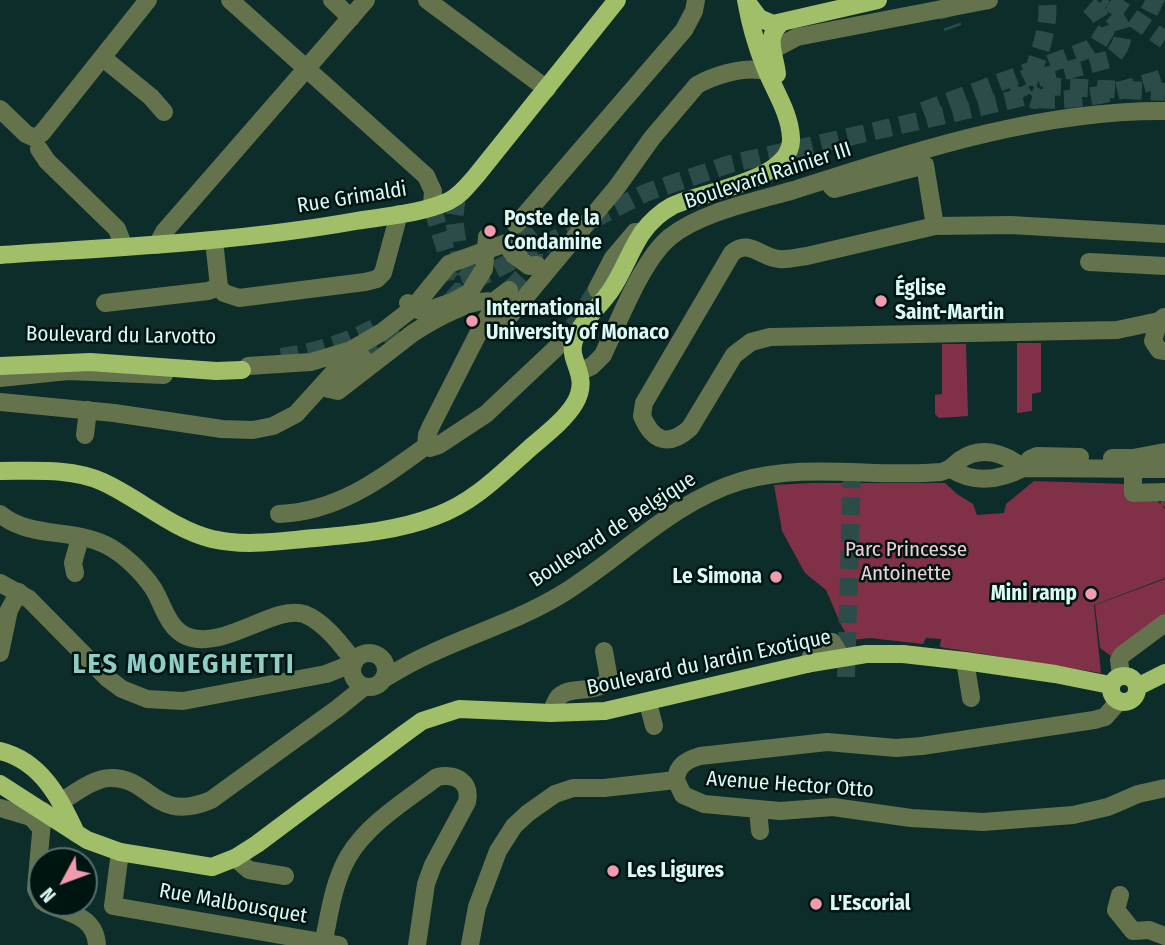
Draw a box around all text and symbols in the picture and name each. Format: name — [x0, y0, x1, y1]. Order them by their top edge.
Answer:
street label: Boulevard Rainier III — [681, 137, 855, 215]
street label: Rue Grimaldi — [295, 177, 409, 219]
place label: Poste de la Condamine — [504, 206, 602, 256]
marker: Poste de la Condamine — [482, 223, 498, 239]
place label: Église Saint-Martin — [895, 276, 1004, 326]
marker: Église Saint-Martin — [873, 293, 889, 309]
place label: International University of Monaco — [486, 296, 669, 346]
marker: International University of Monaco — [464, 313, 480, 329]
street label: Boulevard du Larvotto — [26, 322, 216, 350]
street label: Boulevard de Belgique — [525, 467, 701, 593]
park label: Parc Princesse Antoinette — [845, 537, 967, 587]
place label: Le Simona — [673, 564, 762, 590]
marker: Le Simona — [768, 569, 784, 585]
place label: Mini ramp — [991, 581, 1077, 607]
marker: Mini ramp — [1083, 586, 1099, 602]
street label: Boulevard du Jardin Exotique — [585, 625, 833, 701]
district label: LES MONEGHETTI — [74, 648, 294, 682]
street label: Avenue Hector Otto — [706, 767, 874, 803]
north arrow — [28, 847, 98, 917]
place label: Les Ligures — [627, 858, 724, 884]
marker: Les Ligures — [605, 863, 621, 879]
street label: Rue Malbousquet — [157, 879, 309, 929]
text: N — [36, 883, 61, 907]
place label: L'Escorial — [830, 891, 910, 917]
marker: L'Escorial — [808, 896, 824, 912]

